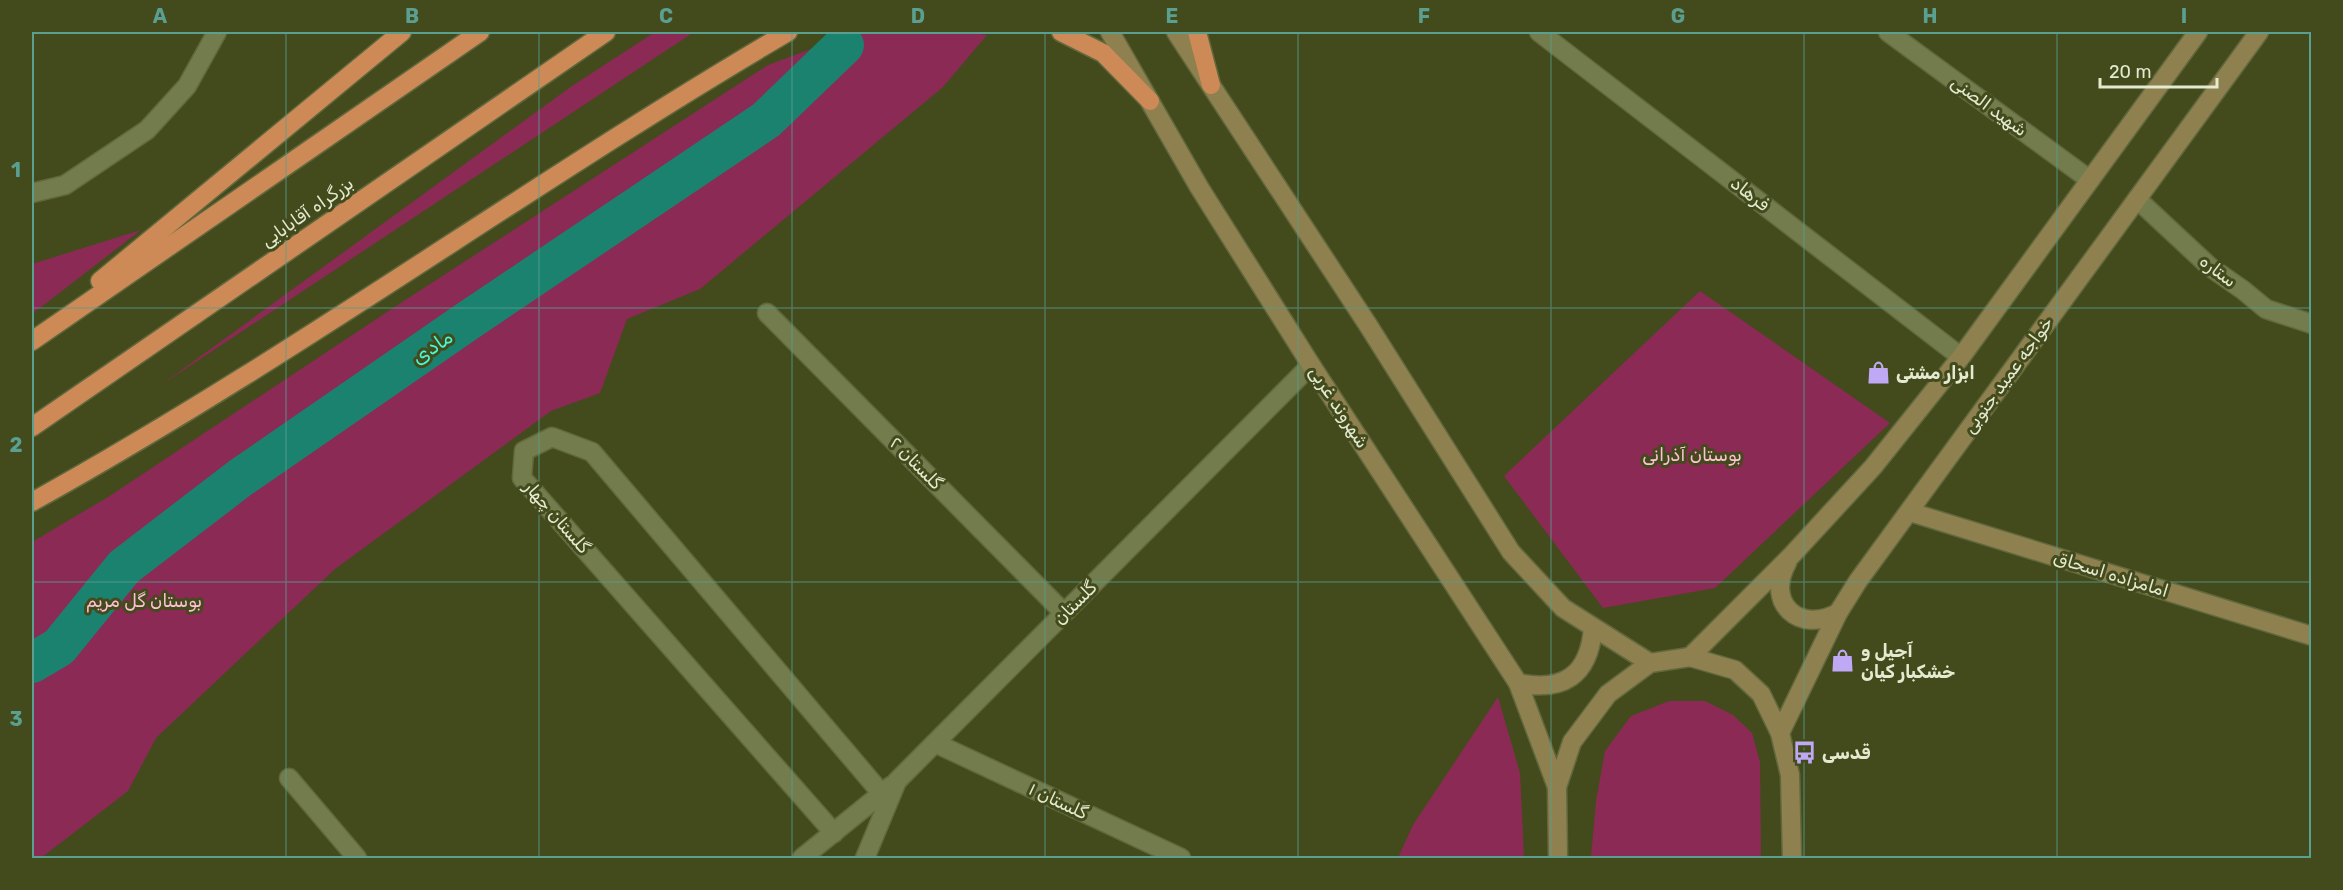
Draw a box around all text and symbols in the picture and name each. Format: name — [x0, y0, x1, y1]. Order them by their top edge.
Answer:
text: A — [153, 4, 168, 28]
text: B — [405, 4, 419, 28]
text: C — [659, 4, 673, 28]
text: D — [911, 4, 925, 28]
text: E — [1166, 4, 1178, 28]
text: F — [1418, 4, 1430, 28]
text: G — [1671, 4, 1685, 28]
text: H — [1923, 4, 1937, 28]
text: I — [2181, 4, 2187, 28]
scale bar — [2100, 51, 2217, 89]
text: 20 m — [2109, 61, 2151, 83]
street label: شهید الصنی — [1947, 71, 2031, 141]
text: 1 — [11, 158, 21, 182]
street label: بزرگراه آقابابایی — [257, 172, 357, 252]
street label: فرهاد — [1726, 172, 1774, 216]
street label: ستاره — [2195, 250, 2241, 292]
street label: خواجه عمید جنوبی — [1958, 312, 2058, 438]
water label: مادی — [407, 325, 457, 369]
shop icon: ابزار مشتی — [1865, 360, 1891, 386]
street label: شهروند غربی — [1304, 362, 1374, 452]
place label: ابزار مشتی — [1896, 362, 1975, 384]
street label: گلستان ۲ — [885, 432, 947, 494]
text: 2 — [10, 433, 23, 457]
park label: بوستان آذرانی — [1642, 444, 1742, 466]
street label: گلستان چهار — [519, 475, 595, 558]
street label: امامزاده اسحاق — [2051, 546, 2171, 602]
street label: گلستان — [1049, 577, 1101, 629]
park label: بوستان گل مریم — [86, 590, 202, 613]
place label: آجیل و خشکبار کیان — [1861, 640, 1955, 683]
shop icon: آجیل و خشکبار کیان — [1830, 648, 1856, 674]
text: 3 — [9, 707, 23, 731]
bus stop icon: قدسی — [1791, 740, 1817, 766]
place label: قدسی — [1822, 742, 1871, 764]
street label: گلستان ۱ — [1025, 778, 1091, 824]

